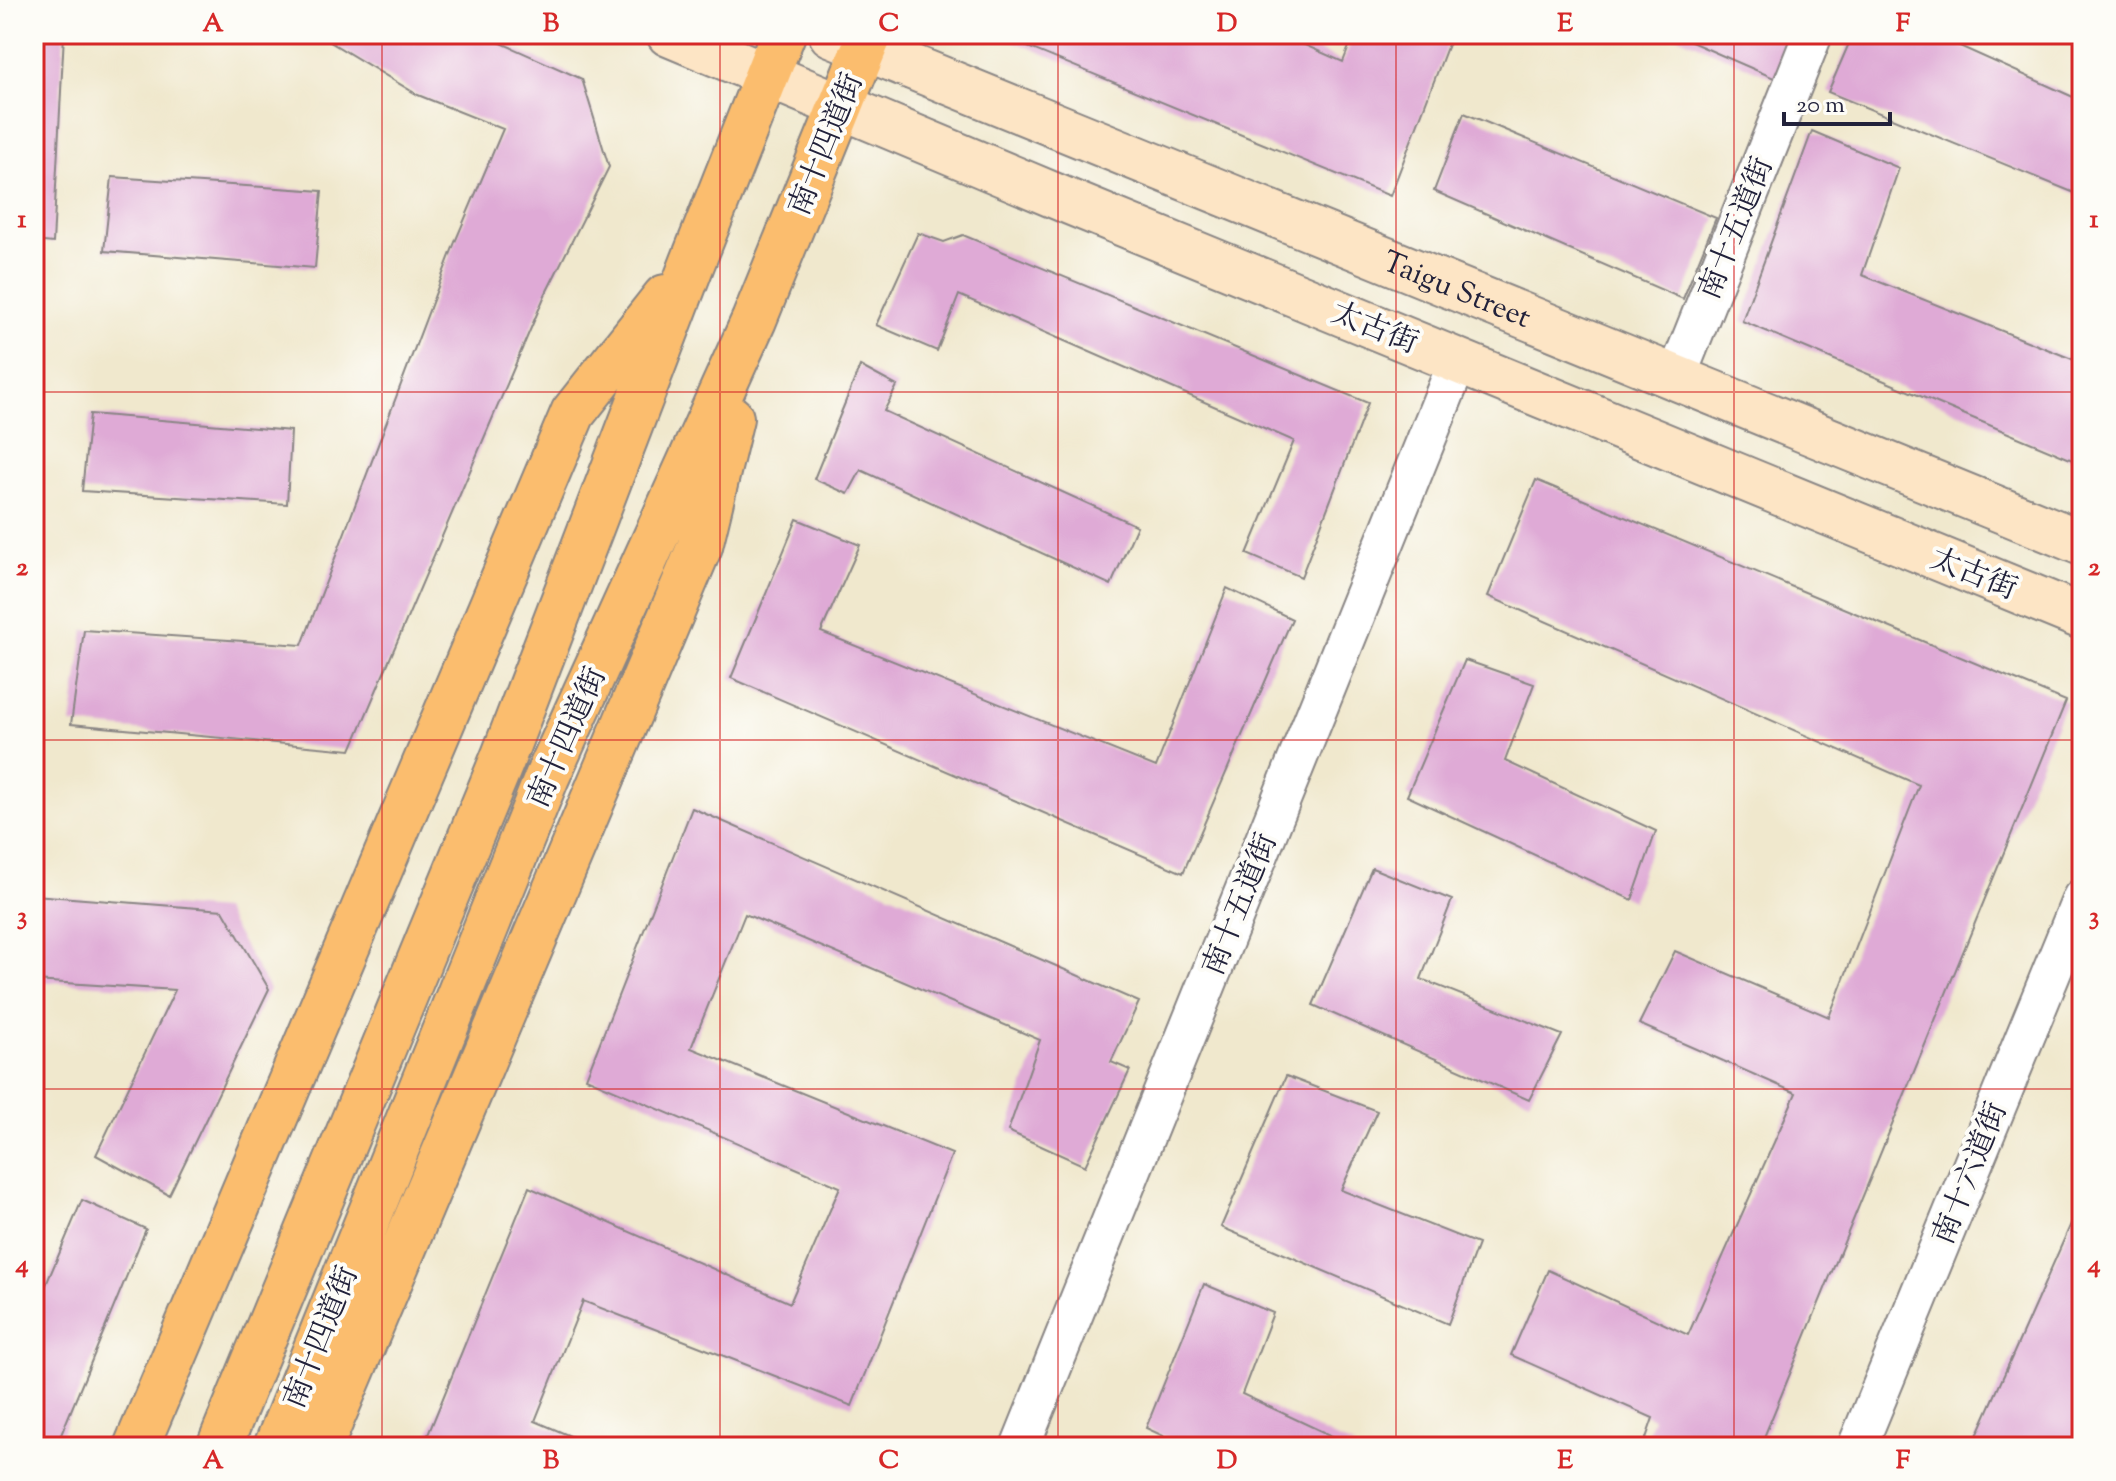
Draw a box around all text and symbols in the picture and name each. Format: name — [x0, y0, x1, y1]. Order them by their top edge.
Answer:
text: A — [202, 6, 224, 43]
text: B — [543, 6, 560, 43]
text: C — [879, 6, 899, 43]
text: D — [1217, 6, 1237, 43]
text: E — [1557, 6, 1573, 43]
text: F — [1896, 6, 1911, 43]
street label: 南十四道街 — [779, 67, 875, 223]
scale bar — [1784, 76, 1890, 126]
text: 20 m — [1796, 89, 1845, 123]
street label: 南十五道街 — [1689, 151, 1785, 307]
text: 1 — [18, 202, 27, 239]
text: 1 — [2090, 202, 2099, 239]
street label: Taigu Street — [1376, 242, 1537, 340]
street label: 太古街 — [1324, 293, 1424, 366]
street label: 太古街 — [1923, 539, 2023, 612]
text: 2 — [16, 550, 29, 587]
text: 2 — [2088, 550, 2101, 587]
street label: 南十四道街 — [518, 661, 618, 815]
street label: 南十五道街 — [1193, 827, 1289, 983]
text: 3 — [17, 899, 27, 936]
text: 3 — [2089, 899, 2099, 936]
street label: 南十六道街 — [1923, 1096, 2019, 1252]
text: 4 — [14, 1247, 29, 1284]
text: 4 — [2086, 1247, 2101, 1284]
street label: 南十四道街 — [274, 1260, 370, 1416]
text: A — [202, 1443, 224, 1480]
text: B — [543, 1443, 560, 1480]
text: C — [879, 1443, 899, 1480]
text: D — [1217, 1443, 1237, 1480]
text: E — [1557, 1443, 1573, 1480]
text: F — [1896, 1443, 1911, 1480]

